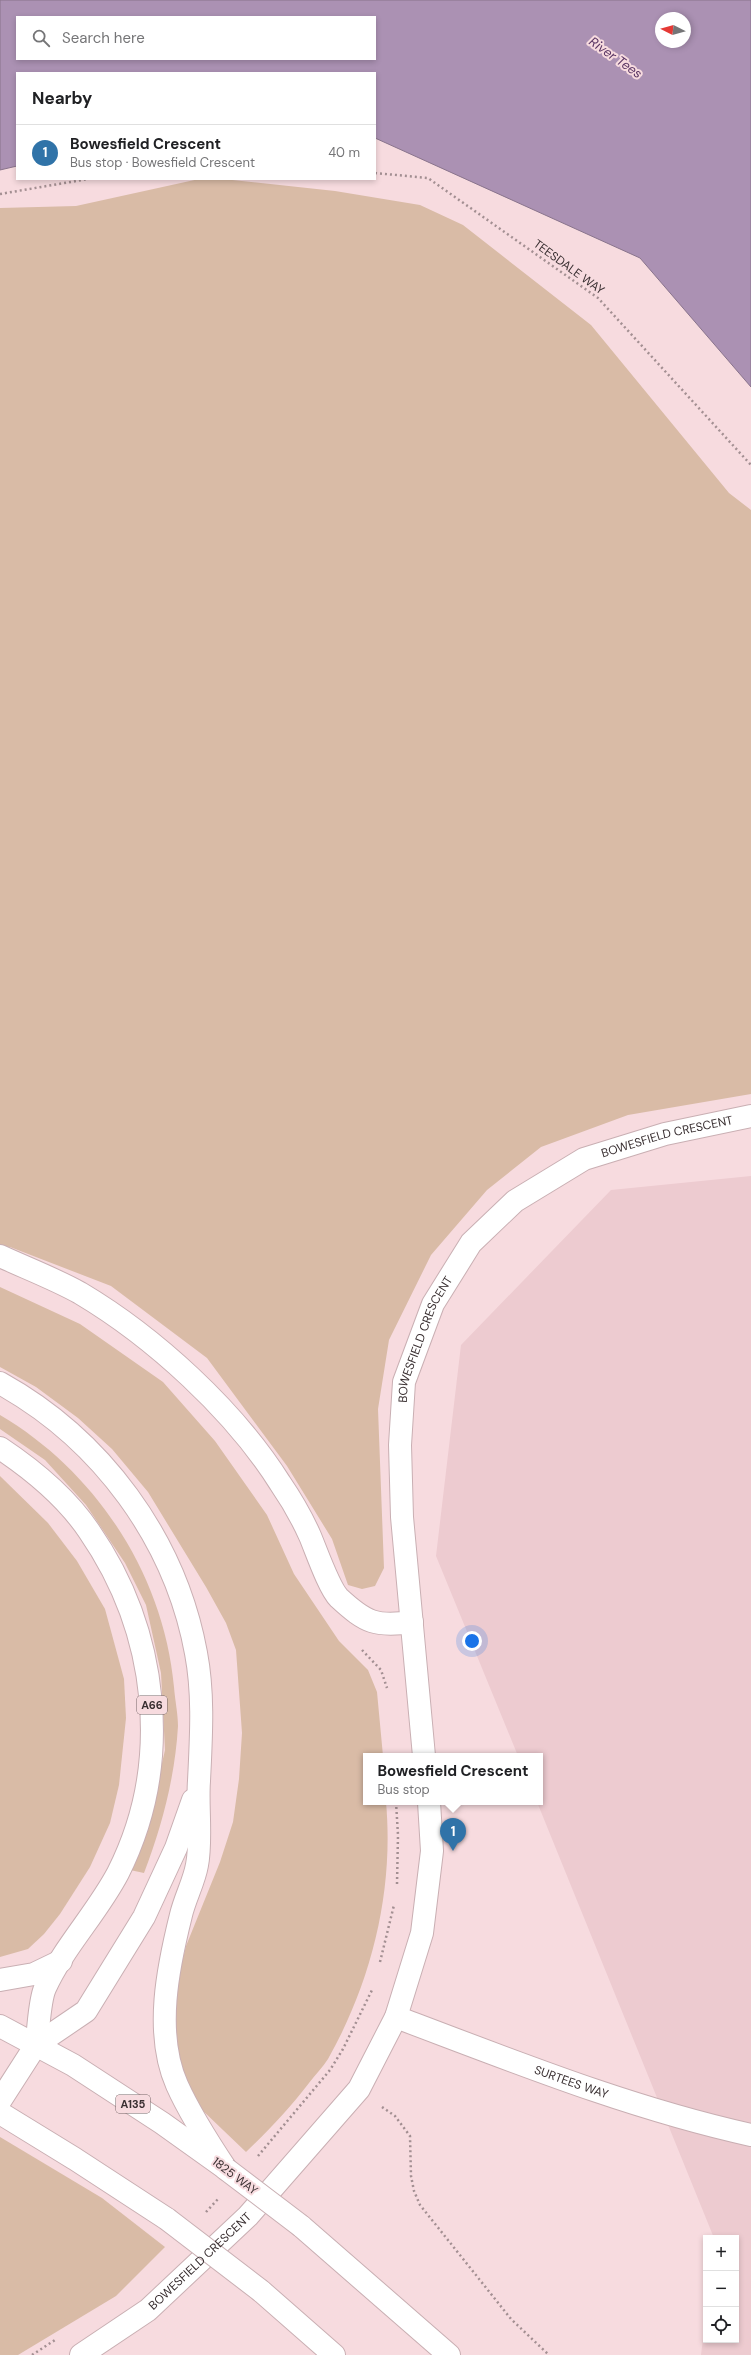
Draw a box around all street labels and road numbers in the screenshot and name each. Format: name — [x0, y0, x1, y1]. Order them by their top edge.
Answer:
street label: TEESDALE WAY — [530, 236, 608, 298]
street label: BOWESFIELD CRESCENT — [599, 1112, 734, 1161]
street label: BOWESFIELD CRESCENT — [395, 1273, 456, 1403]
road number: A66 — [137, 1696, 167, 1714]
street label: SURTEES WAY — [532, 2062, 610, 2102]
road number: A135 — [116, 2095, 150, 2113]
street label: 1825 WAY — [209, 2154, 261, 2198]
street label: BOWESFIELD CRESCENT — [145, 2209, 255, 2313]

